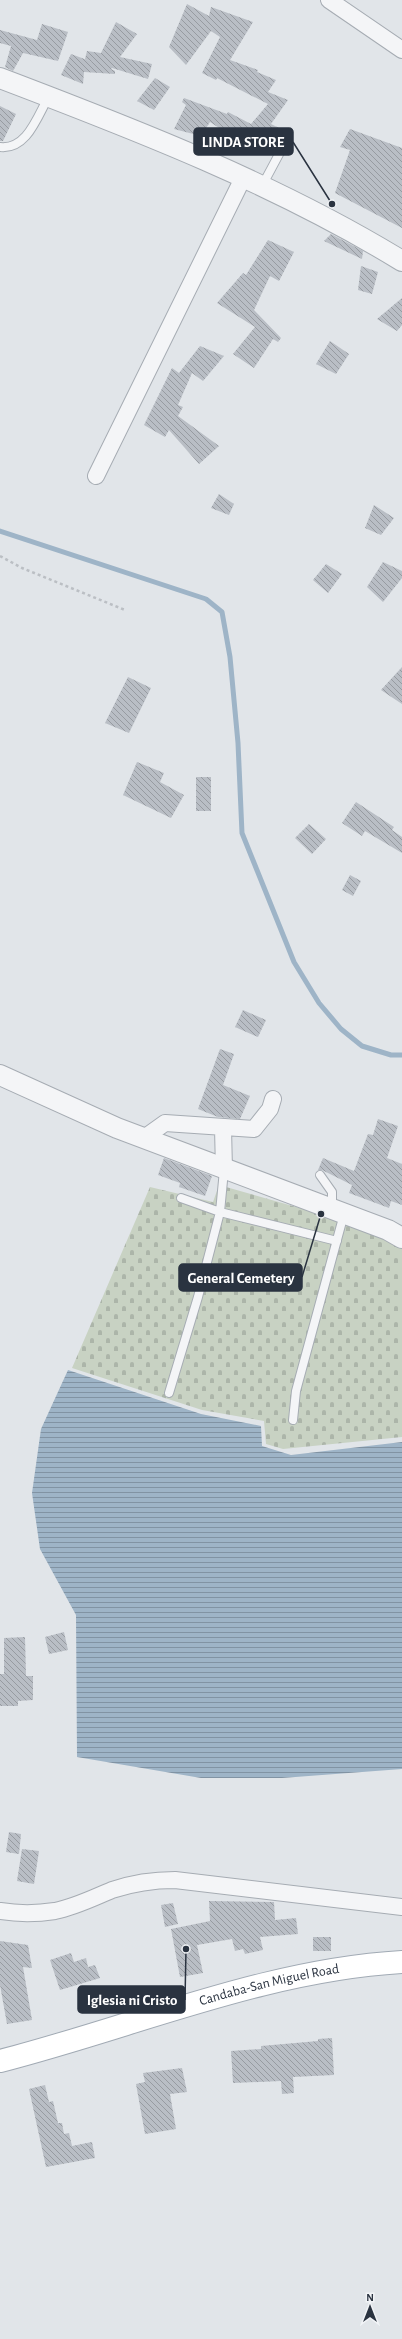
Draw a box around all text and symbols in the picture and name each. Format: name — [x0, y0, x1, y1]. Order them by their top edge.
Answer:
callout: LINDA STORE — [194, 128, 293, 155]
text: LINDA STORE — [202, 135, 285, 150]
callout: General Cemetery — [179, 1264, 302, 1291]
text: General Cemetery — [187, 1271, 295, 1286]
street label: Candaba-San Miguel Road — [198, 1962, 340, 2008]
callout: Iglesia ni Cristo — [78, 1986, 185, 2013]
text: Iglesia ni Cristo — [87, 1993, 177, 2008]
north arrow — [350, 2287, 390, 2327]
text: N — [366, 2292, 374, 2303]

